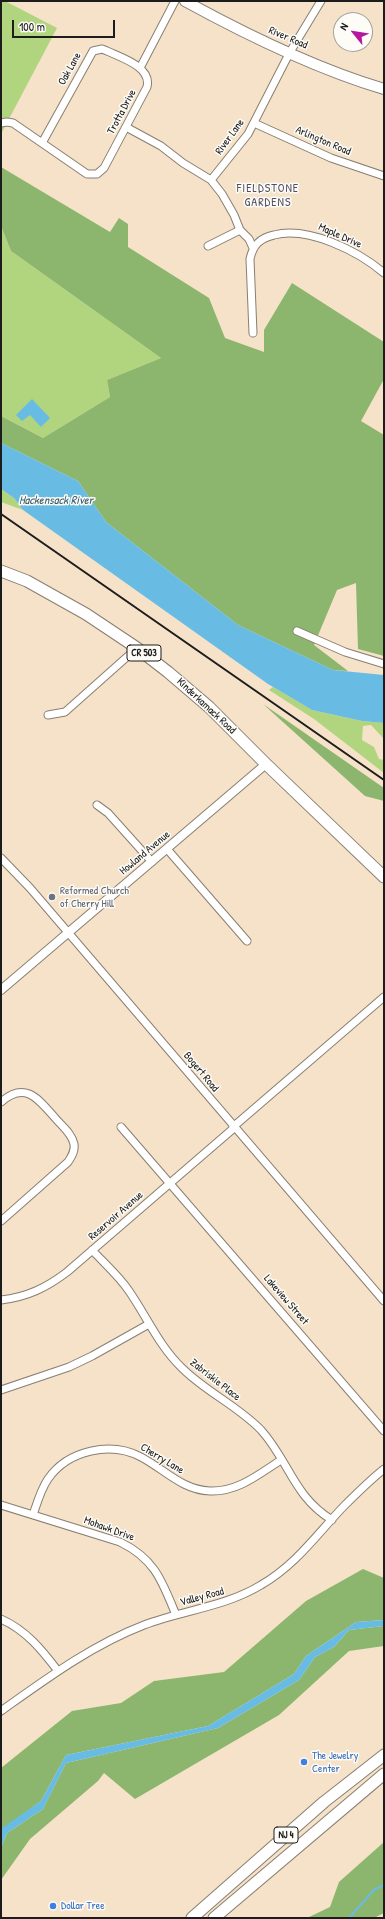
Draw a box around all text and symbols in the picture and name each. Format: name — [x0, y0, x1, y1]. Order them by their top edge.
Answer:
scale bar — [14, 12, 117, 38]
north arrow — [333, 12, 373, 52]
text: 100 m — [19, 18, 45, 35]
text: N — [336, 20, 351, 33]
street label: River Road — [267, 24, 309, 52]
street label: Oak Lane — [56, 50, 84, 88]
street label: Trotta Drive — [105, 87, 139, 137]
street label: River Lane — [213, 117, 247, 157]
street label: Arlington Road — [293, 123, 353, 159]
district label: FIELDSTONE GARDENS — [237, 182, 299, 210]
street label: Maple Drive — [316, 221, 364, 251]
water label: Hackensack River — [19, 494, 93, 508]
road number: CR 503 — [127, 645, 161, 661]
street label: Kinderkamack Road — [174, 675, 238, 737]
street label: Howland Avenue — [117, 828, 173, 878]
place label: Reformed Church of Cherry Hill — [60, 884, 129, 910]
marker: Reformed Church of Cherry Hill — [47, 892, 57, 902]
street label: Bogert Road — [181, 1049, 221, 1095]
street label: Reservoir Avenue — [86, 1189, 146, 1243]
street label: Lakeview Street — [261, 1272, 311, 1328]
street label: Zabriskie Place — [187, 1356, 243, 1404]
street label: Cherry Lane — [138, 1441, 186, 1477]
street label: Mohawk Drive — [82, 1514, 136, 1544]
street label: Valley Road — [179, 1585, 225, 1609]
place label: The Jewelry Center — [312, 1749, 358, 1775]
marker: The Jewelry Center — [299, 1757, 309, 1767]
road number: NJ 4 — [274, 1827, 298, 1843]
place label: Dollar Tree — [61, 1899, 105, 1913]
marker: Dollar Tree — [48, 1901, 58, 1911]

